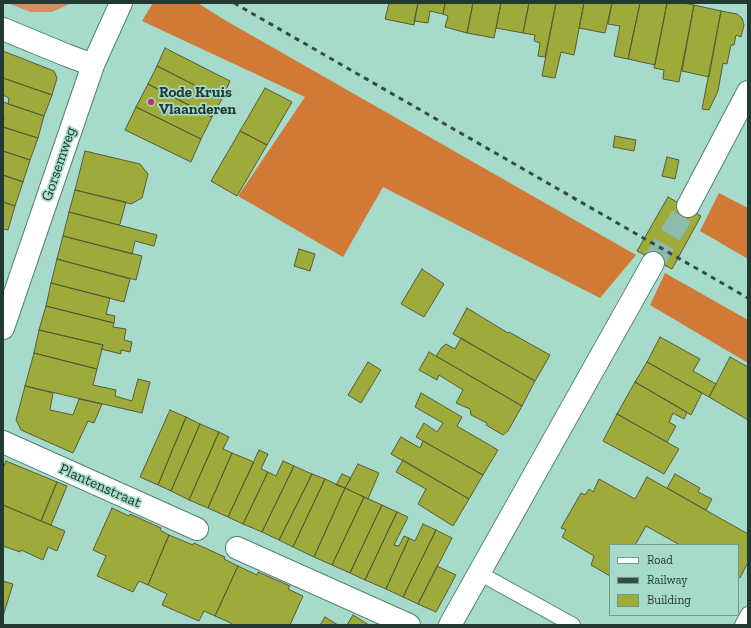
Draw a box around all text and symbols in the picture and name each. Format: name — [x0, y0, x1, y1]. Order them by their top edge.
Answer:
place label: Rode Kruis Vlaanderen — [159, 84, 236, 119]
marker: Rode Kruis Vlaanderen — [146, 97, 156, 107]
street label: Gorsemweg — [38, 125, 80, 203]
street label: Plantenstraat — [56, 460, 144, 512]
legend — [609, 544, 739, 616]
text: Road — [647, 553, 673, 567]
text: Railway — [647, 573, 688, 587]
text: Building — [647, 593, 691, 607]

